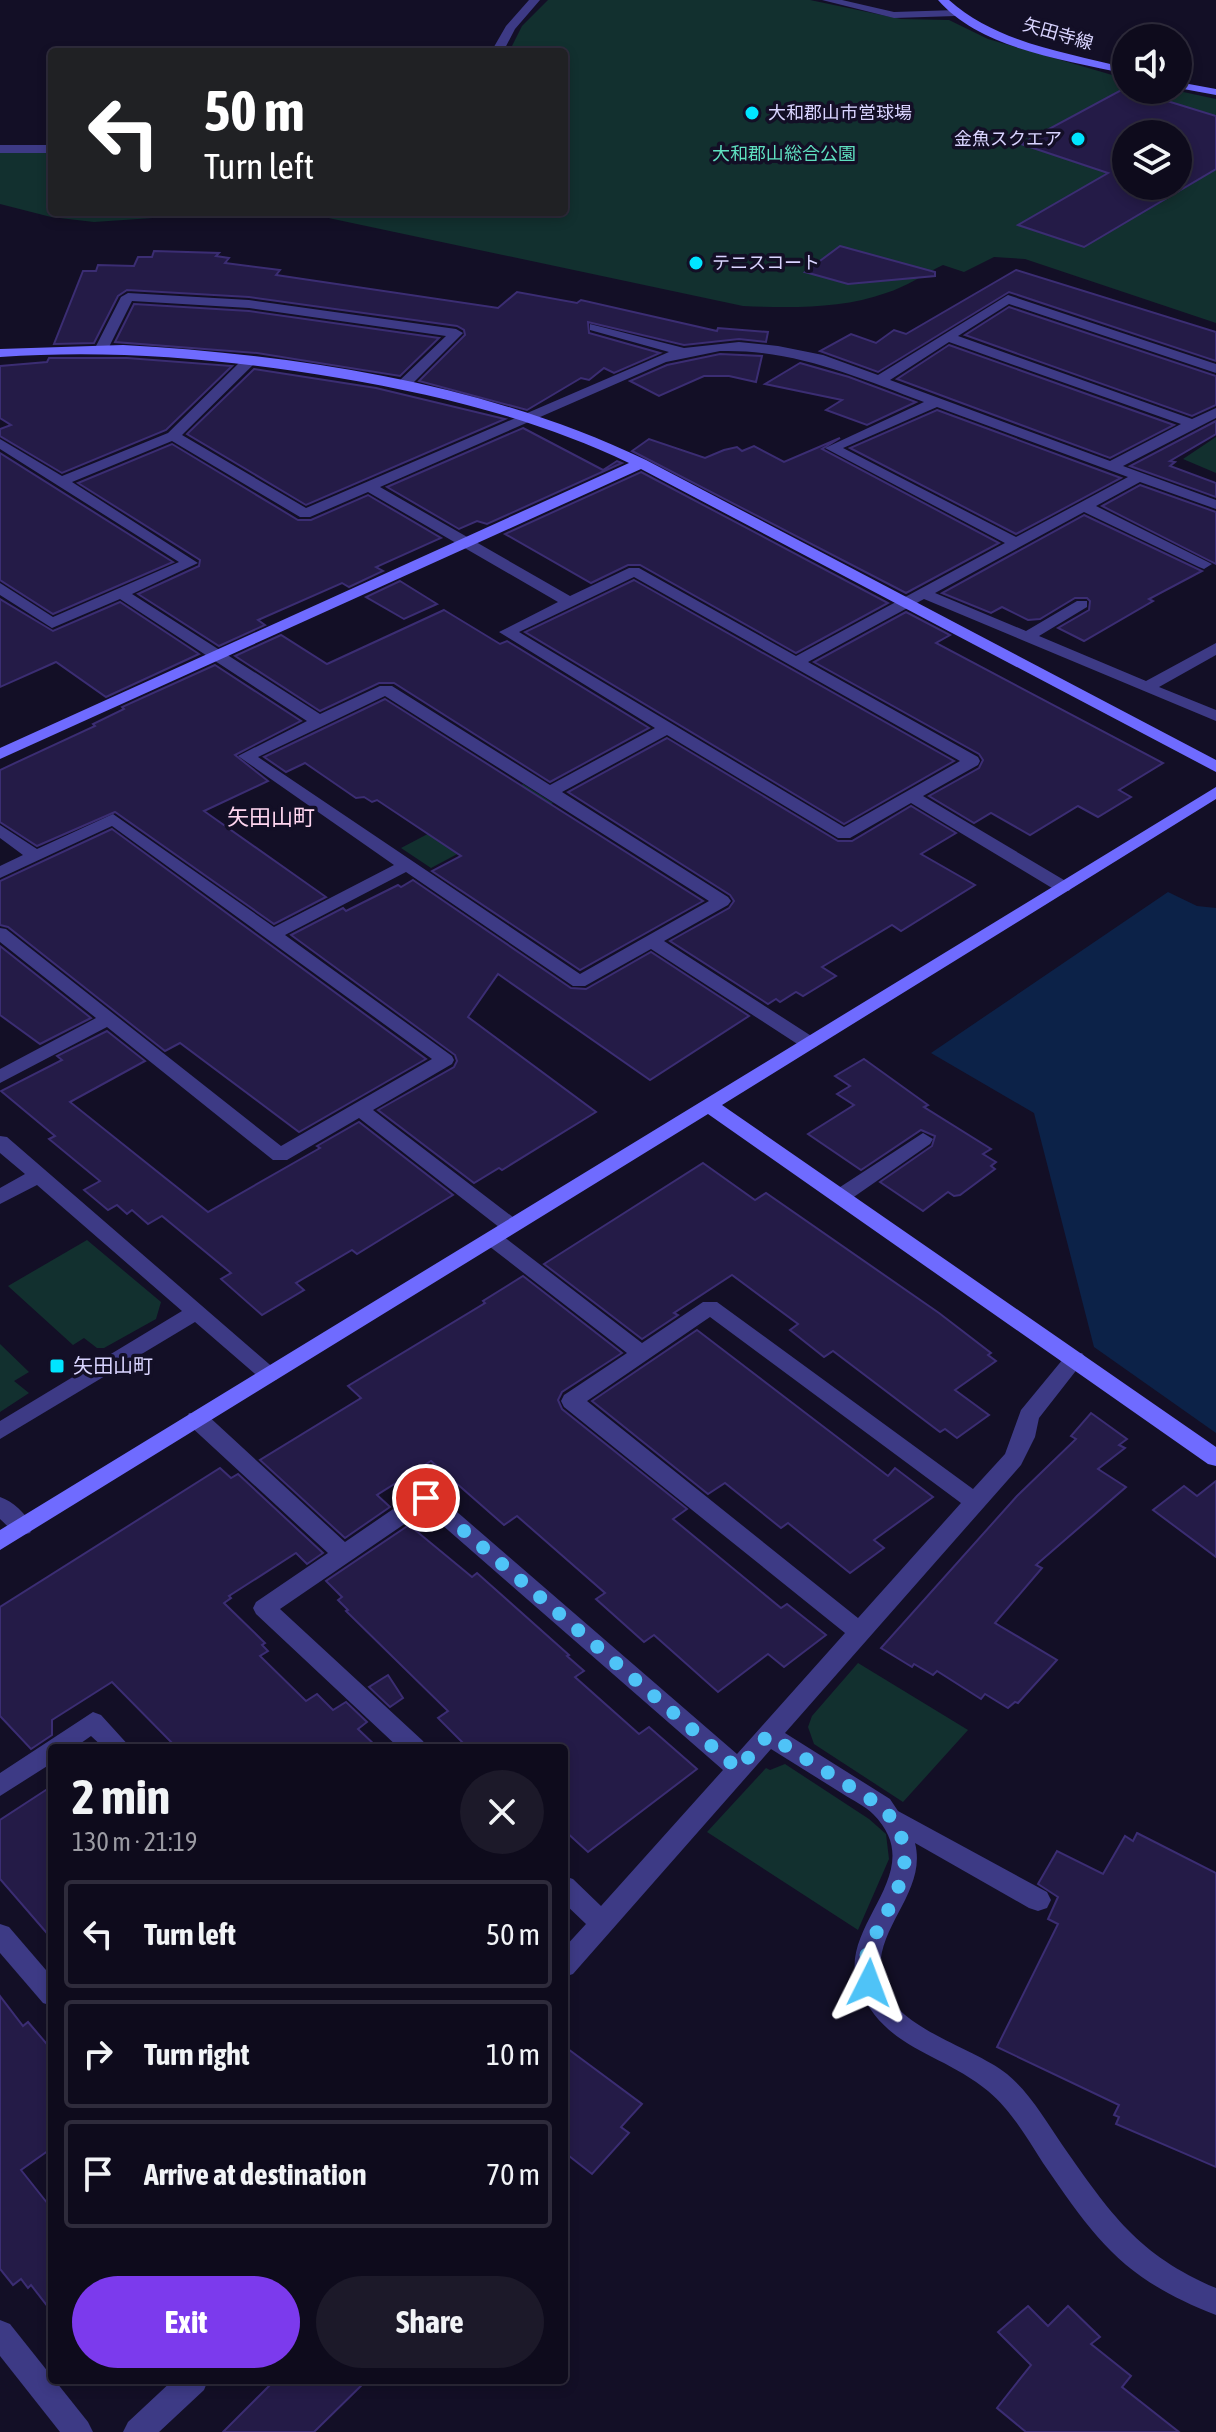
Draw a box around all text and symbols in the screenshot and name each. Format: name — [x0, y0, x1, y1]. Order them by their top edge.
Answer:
street label: 矢田寺線 — [1021, 14, 1096, 54]
map controls — [1112, 24, 1192, 200]
button: sound — [1112, 24, 1192, 104]
text: 50 m — [204, 79, 305, 143]
icon: left — [72, 80, 176, 184]
place label: 大和郡山市営球場 — [768, 102, 912, 123]
marker: 大和郡山市営球場 — [743, 104, 761, 122]
button: layers — [1112, 120, 1192, 200]
place label: 金魚スクエア — [954, 128, 1062, 149]
marker: 金魚スクエア — [1069, 130, 1087, 148]
park label: 大和郡山総合公園 — [712, 143, 856, 164]
text: Turn left — [204, 145, 314, 187]
place label: テニスコート — [712, 252, 820, 273]
marker: テニスコート — [687, 254, 705, 272]
district label: 矢田山町 — [227, 804, 315, 830]
place label: 矢田山町 — [73, 1354, 153, 1377]
marker: 矢田山町 — [48, 1357, 66, 1375]
pin — [392, 1464, 460, 1532]
icon: arrive — [404, 1476, 448, 1520]
text: 2 min — [72, 1769, 170, 1824]
button: close — [460, 1770, 544, 1854]
text: 130 m · 21:19 — [72, 1827, 197, 1857]
icon: left — [76, 1912, 120, 1956]
text: Turn left — [144, 1917, 236, 1951]
text: 50 m — [486, 1917, 540, 1951]
position arrow — [827, 1941, 911, 2025]
icon: right — [76, 2032, 120, 2076]
text: Turn right — [144, 2037, 250, 2071]
text: 10 m — [486, 2037, 540, 2071]
icon: arrive — [76, 2152, 120, 2196]
text: Arrive at destination — [144, 2157, 366, 2191]
text: 70 m — [486, 2157, 540, 2191]
button: Exit — [72, 2276, 300, 2368]
button: Share — [316, 2276, 544, 2368]

